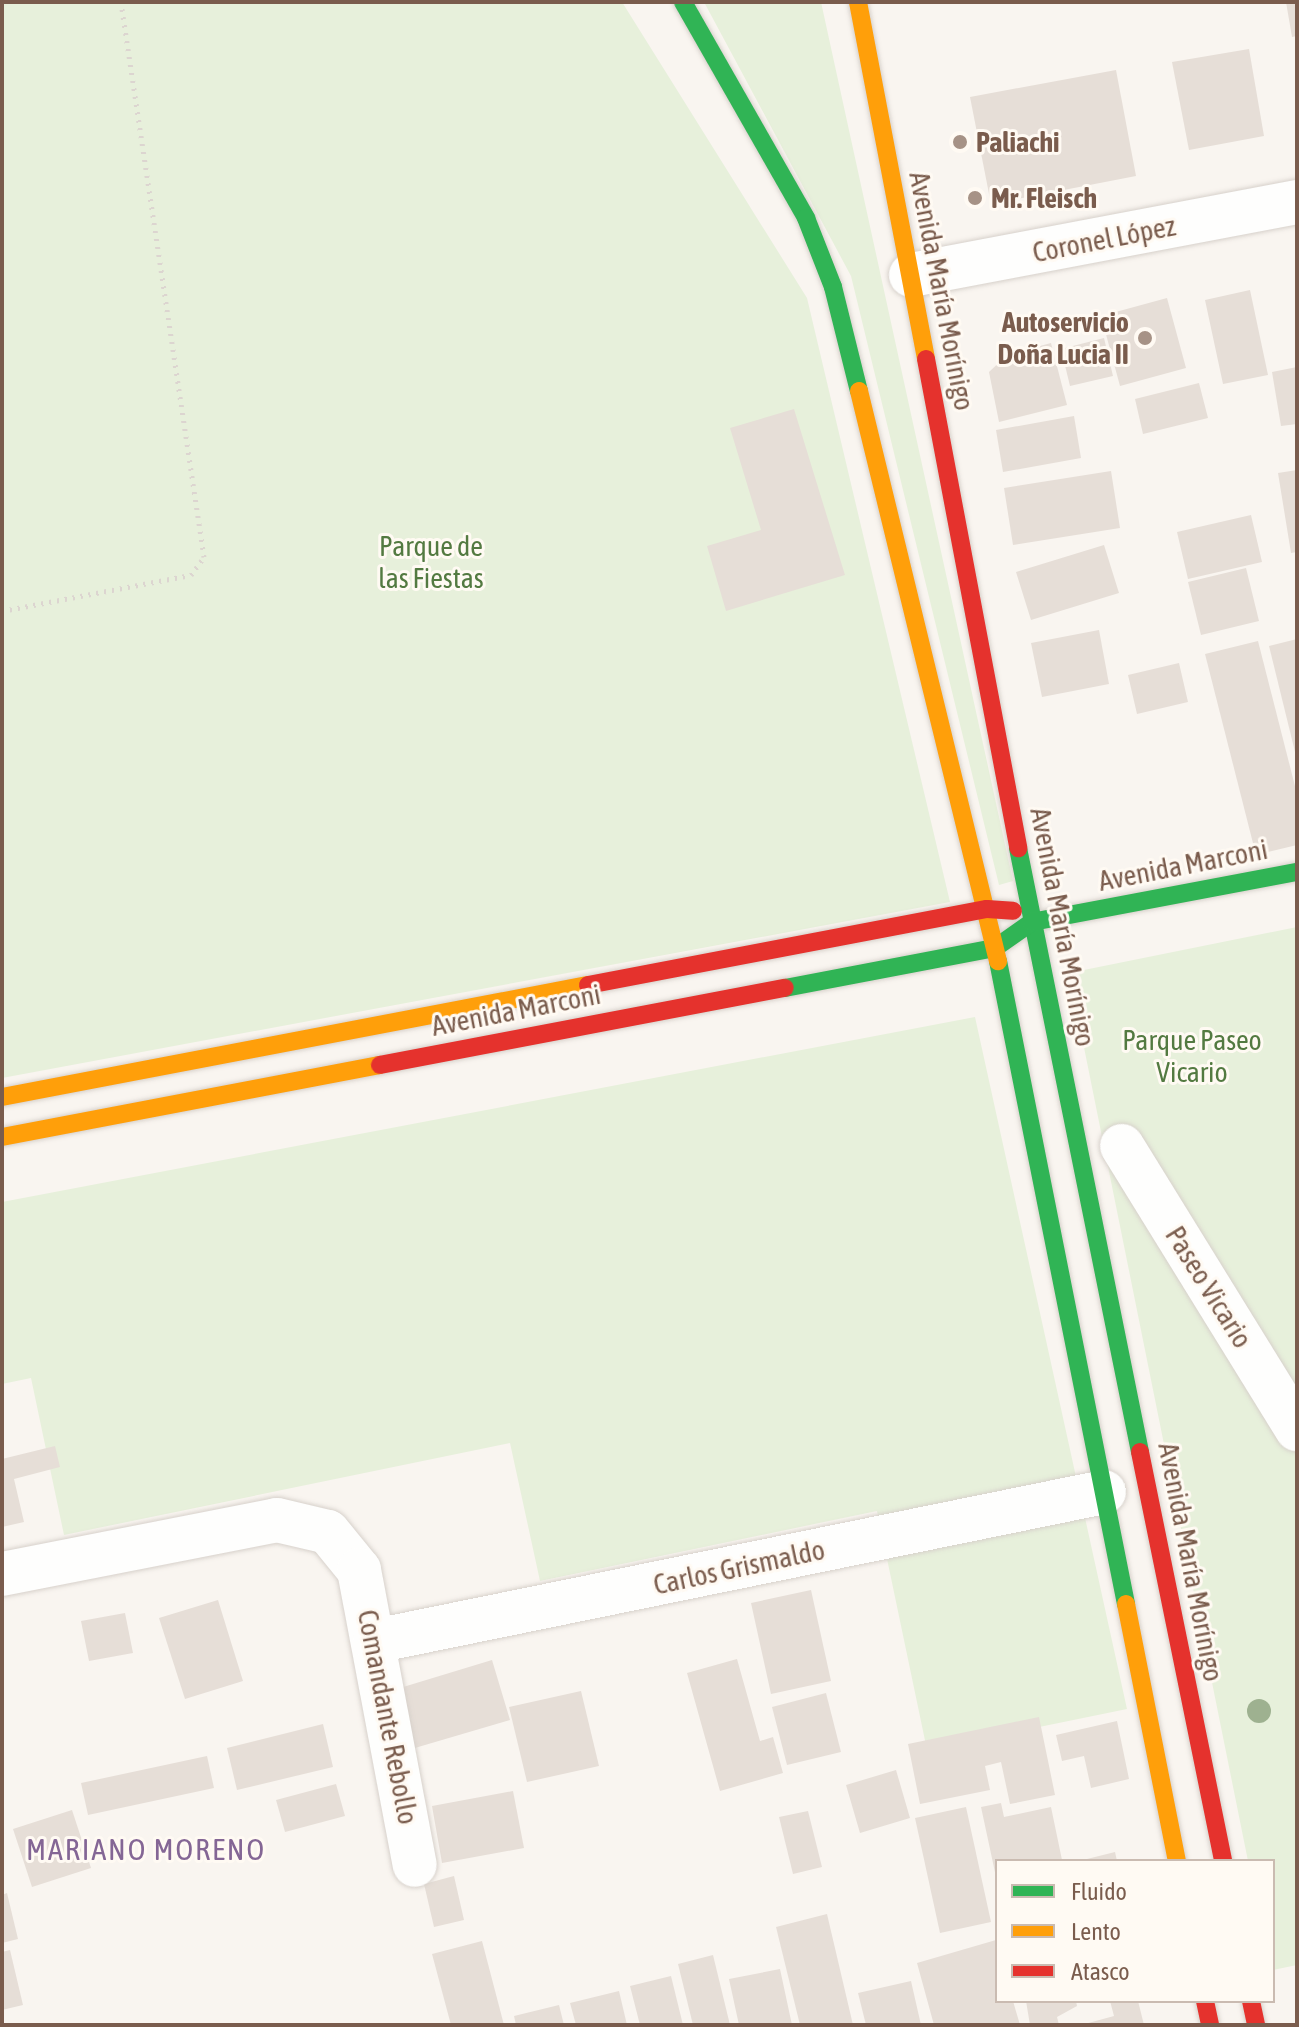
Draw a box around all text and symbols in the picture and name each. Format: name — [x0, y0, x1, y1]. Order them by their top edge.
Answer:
place label: Paliachi — [976, 125, 1059, 159]
marker: Paliachi — [951, 133, 969, 151]
street label: Avenida María Morínigo — [902, 169, 982, 413]
place label: Mr. Fleisch — [991, 181, 1097, 215]
marker: Mr. Fleisch — [966, 189, 984, 207]
street label: Coronel López — [1030, 209, 1178, 269]
place label: Autoservicio Doña Lucia II — [997, 305, 1129, 371]
marker: Autoservicio Doña Lucia II — [1136, 329, 1154, 347]
park label: Parque de las Fiestas — [378, 529, 484, 595]
street label: Avenida María Morínigo — [1023, 805, 1103, 1049]
street label: Avenida Marconi — [1096, 832, 1270, 898]
street label: Avenida Marconi — [429, 977, 603, 1043]
park label: Parque Paseo Vicario — [1122, 1023, 1262, 1089]
street label: Paseo Vicario — [1158, 1220, 1260, 1354]
street label: Avenida María Morínigo — [1151, 1440, 1231, 1684]
street label: Carlos Grismaldo — [650, 1532, 828, 1602]
street label: Comandante Rebollo — [351, 1607, 425, 1827]
district label: MARIANO MORENO — [26, 1831, 266, 1867]
legend — [995, 1859, 1275, 2003]
text: Fluido — [1071, 1878, 1127, 1905]
text: Lento — [1071, 1918, 1121, 1945]
text: Atasco — [1071, 1958, 1129, 1985]

